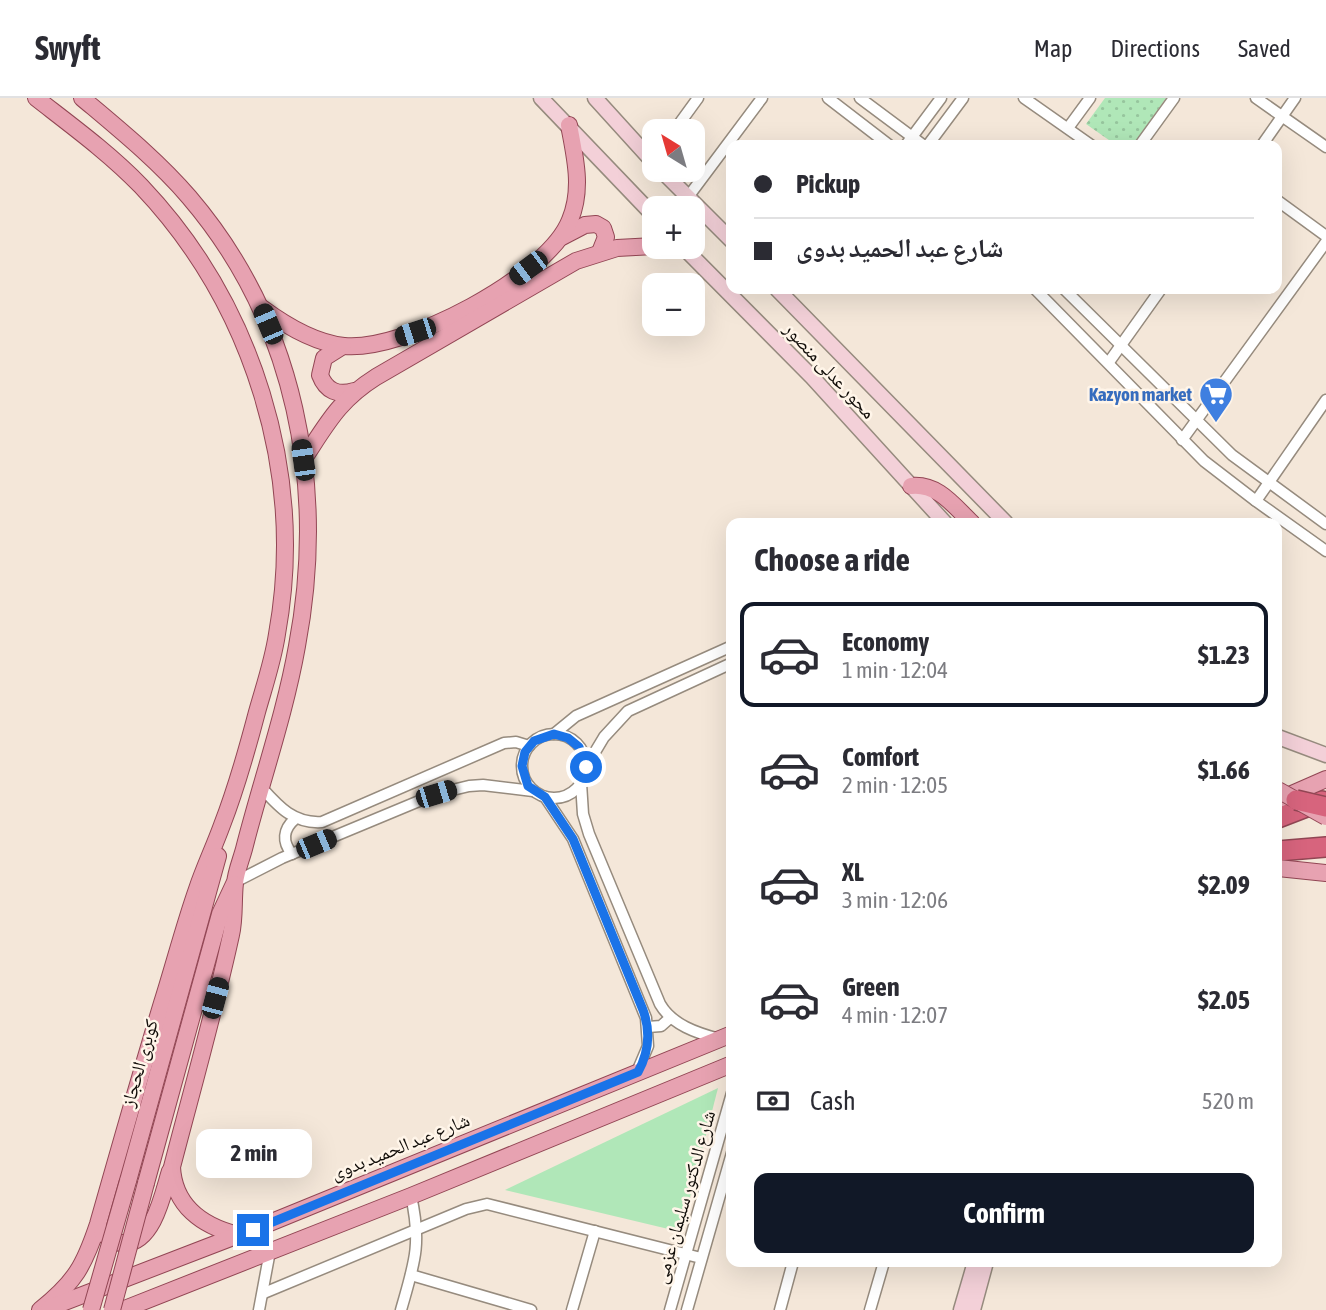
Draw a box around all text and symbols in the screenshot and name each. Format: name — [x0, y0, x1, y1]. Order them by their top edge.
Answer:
text: Swyft — [35, 29, 100, 67]
text: Map — [1034, 35, 1072, 62]
text: Directions — [1110, 35, 1200, 62]
text: Saved — [1238, 35, 1291, 62]
north arrow — [642, 119, 705, 182]
map controls — [642, 119, 705, 336]
text: Pickup — [796, 169, 860, 199]
button: + — [642, 196, 705, 259]
text: شارع عبد الحميد بدوى — [796, 233, 1004, 263]
car — [505, 247, 552, 289]
button: − — [642, 273, 705, 336]
car — [251, 301, 286, 347]
car — [392, 316, 439, 348]
street label: محور عدلى منصور — [778, 317, 880, 423]
supermarket icon: Kazyon market — [1197, 375, 1235, 424]
place label: Kazyon market — [1089, 383, 1193, 405]
car — [290, 438, 317, 482]
text: Choose a ride — [754, 541, 910, 578]
icon: car — [758, 623, 821, 686]
text: Economy — [842, 627, 929, 657]
text: $1.23 — [1198, 640, 1250, 670]
text: 1 min · 12:04 — [842, 657, 948, 683]
icon: car — [758, 738, 821, 801]
text: Comfort — [842, 742, 919, 772]
route start — [570, 751, 602, 783]
text: $1.66 — [1198, 755, 1250, 785]
text: 2 min · 12:05 — [842, 772, 948, 798]
car — [413, 778, 460, 810]
car — [293, 826, 340, 862]
icon: car — [758, 853, 821, 916]
text: XL — [842, 857, 864, 887]
text: $2.09 — [1198, 870, 1250, 900]
text: 3 min · 12:06 — [842, 887, 948, 913]
icon: car — [758, 968, 821, 1031]
text: Green — [842, 972, 900, 1002]
car — [200, 975, 231, 1021]
text: $2.05 — [1198, 985, 1250, 1015]
text: 4 min · 12:07 — [842, 1002, 948, 1028]
street label: كوبرى الحجاز — [116, 1017, 163, 1111]
icon: cash — [754, 1082, 792, 1120]
text: Cash — [810, 1086, 856, 1116]
text: 520 m — [1202, 1088, 1254, 1114]
street label: شارع عبد الحميد بدوى — [327, 1108, 473, 1185]
street label: شارع الدكتور سليمان عزمى — [649, 1108, 720, 1286]
callout: 2 min — [195, 1128, 311, 1178]
text: 2 min — [231, 1140, 277, 1166]
button: Confirm — [754, 1173, 1254, 1253]
route end — [237, 1214, 269, 1246]

